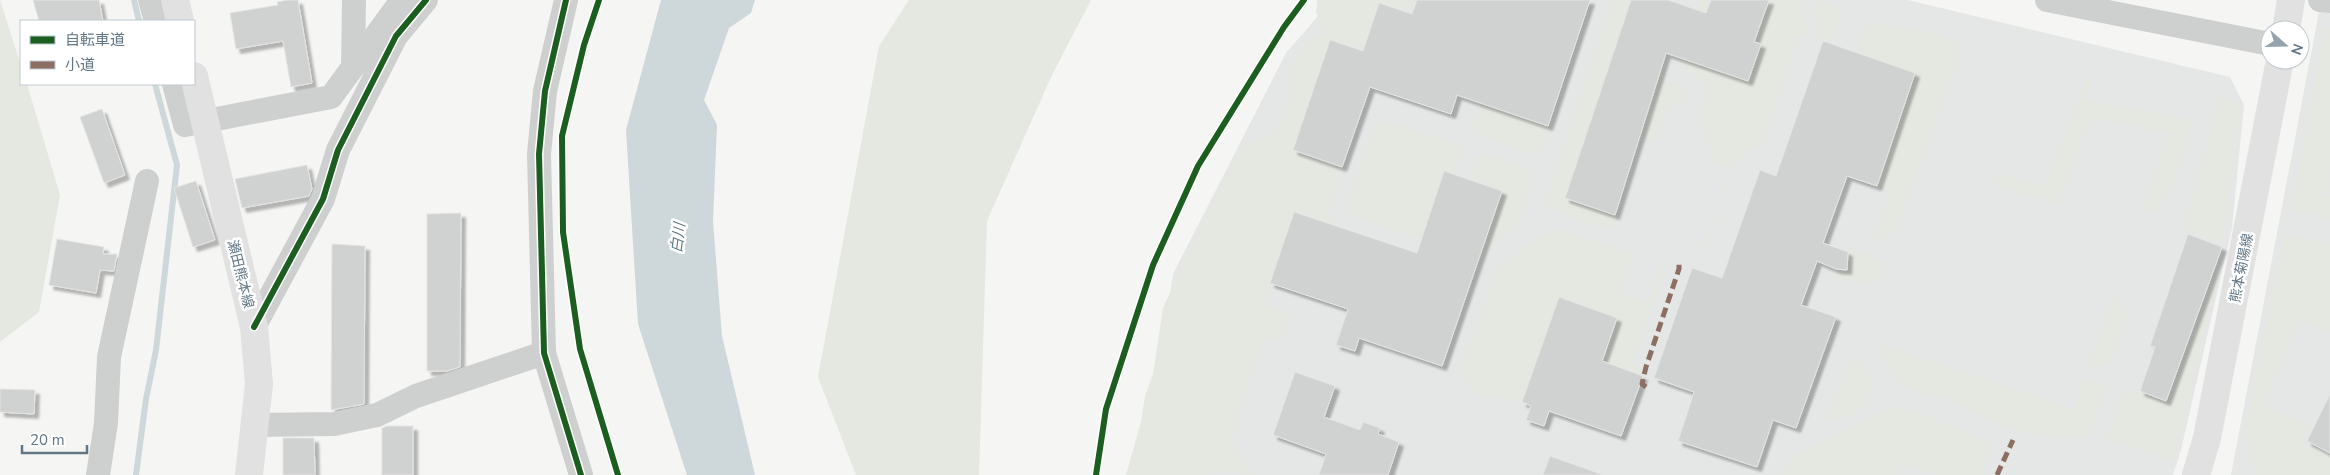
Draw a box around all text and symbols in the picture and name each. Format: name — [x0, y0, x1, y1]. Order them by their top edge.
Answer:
legend — [20, 20, 195, 85]
north arrow — [2260, 20, 2310, 70]
text: 自転車道 — [65, 30, 125, 50]
text: N — [2286, 41, 2307, 57]
text: 小道 — [65, 55, 95, 75]
water label: 白川 — [666, 220, 690, 254]
street label: 熊本菊陽線 — [2225, 232, 2257, 304]
street label: 瀬田熊本線 — [223, 238, 258, 310]
scale bar — [22, 422, 88, 454]
text: 20 m — [30, 430, 65, 450]

